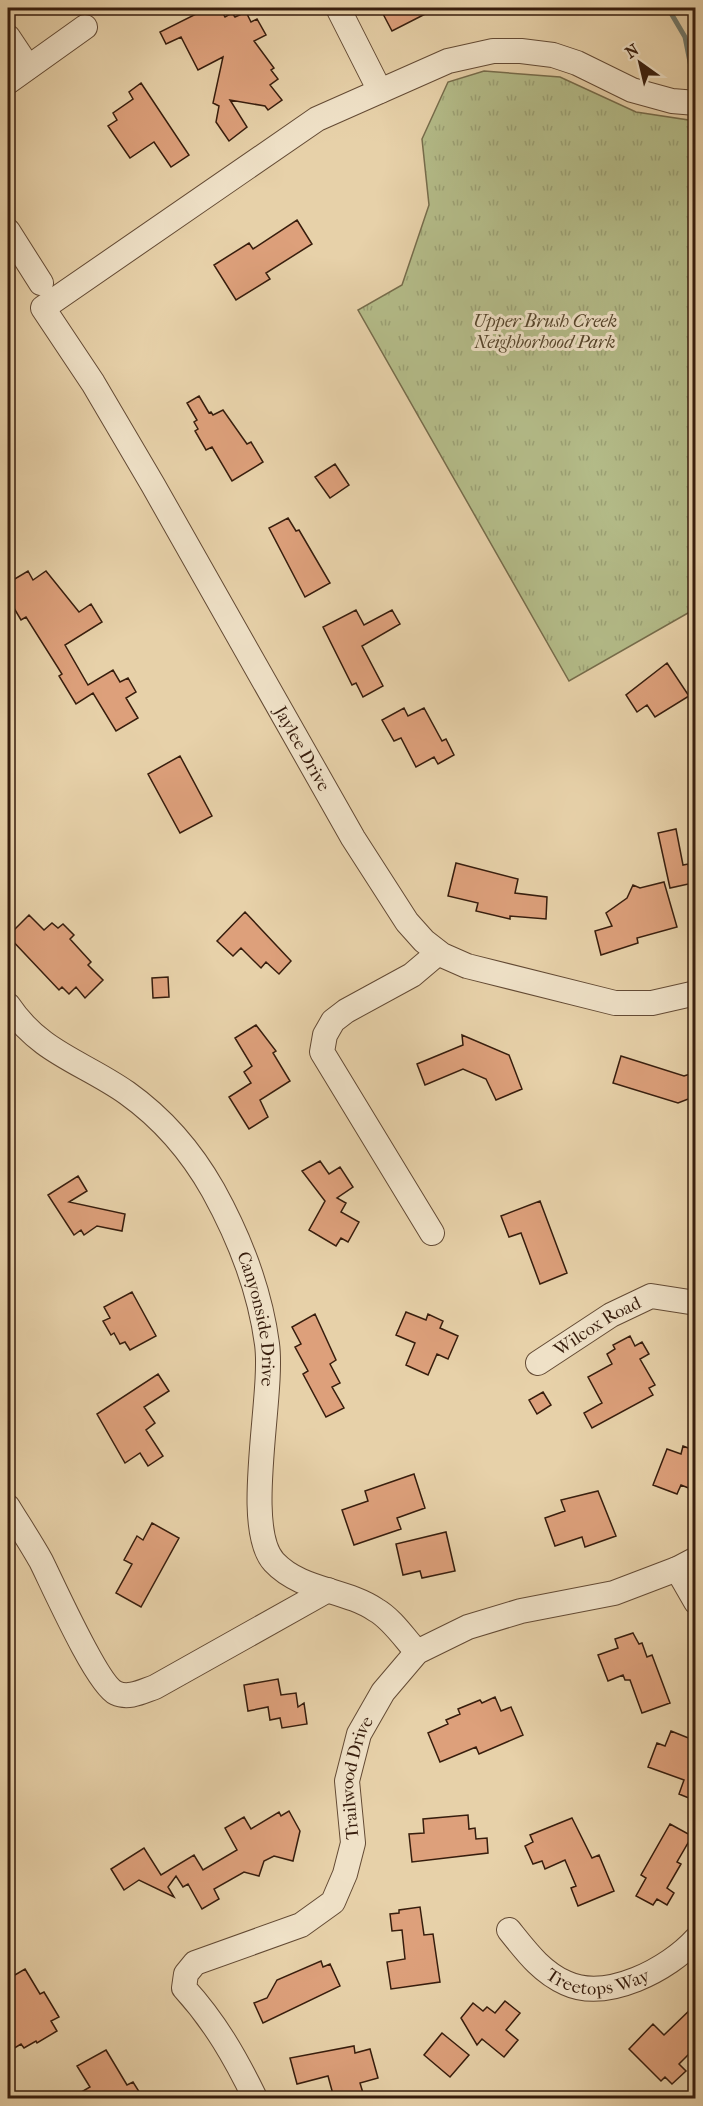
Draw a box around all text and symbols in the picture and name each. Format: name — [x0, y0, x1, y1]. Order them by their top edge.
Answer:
north arrow — [610, 33, 670, 93]
text: N — [622, 39, 643, 62]
park label: Upper Brush Creek Neighborhood Park — [473, 311, 617, 353]
street label: Jaylee Drive — [268, 701, 334, 795]
street label: Canyonside Drive — [232, 1249, 278, 1387]
street label: Wilcox Road — [549, 1292, 644, 1361]
street label: Trailwood Drive — [337, 1712, 378, 1840]
street label: Treetops Way — [546, 1956, 652, 1980]
text: Treetops Way — [542, 1964, 654, 2000]

